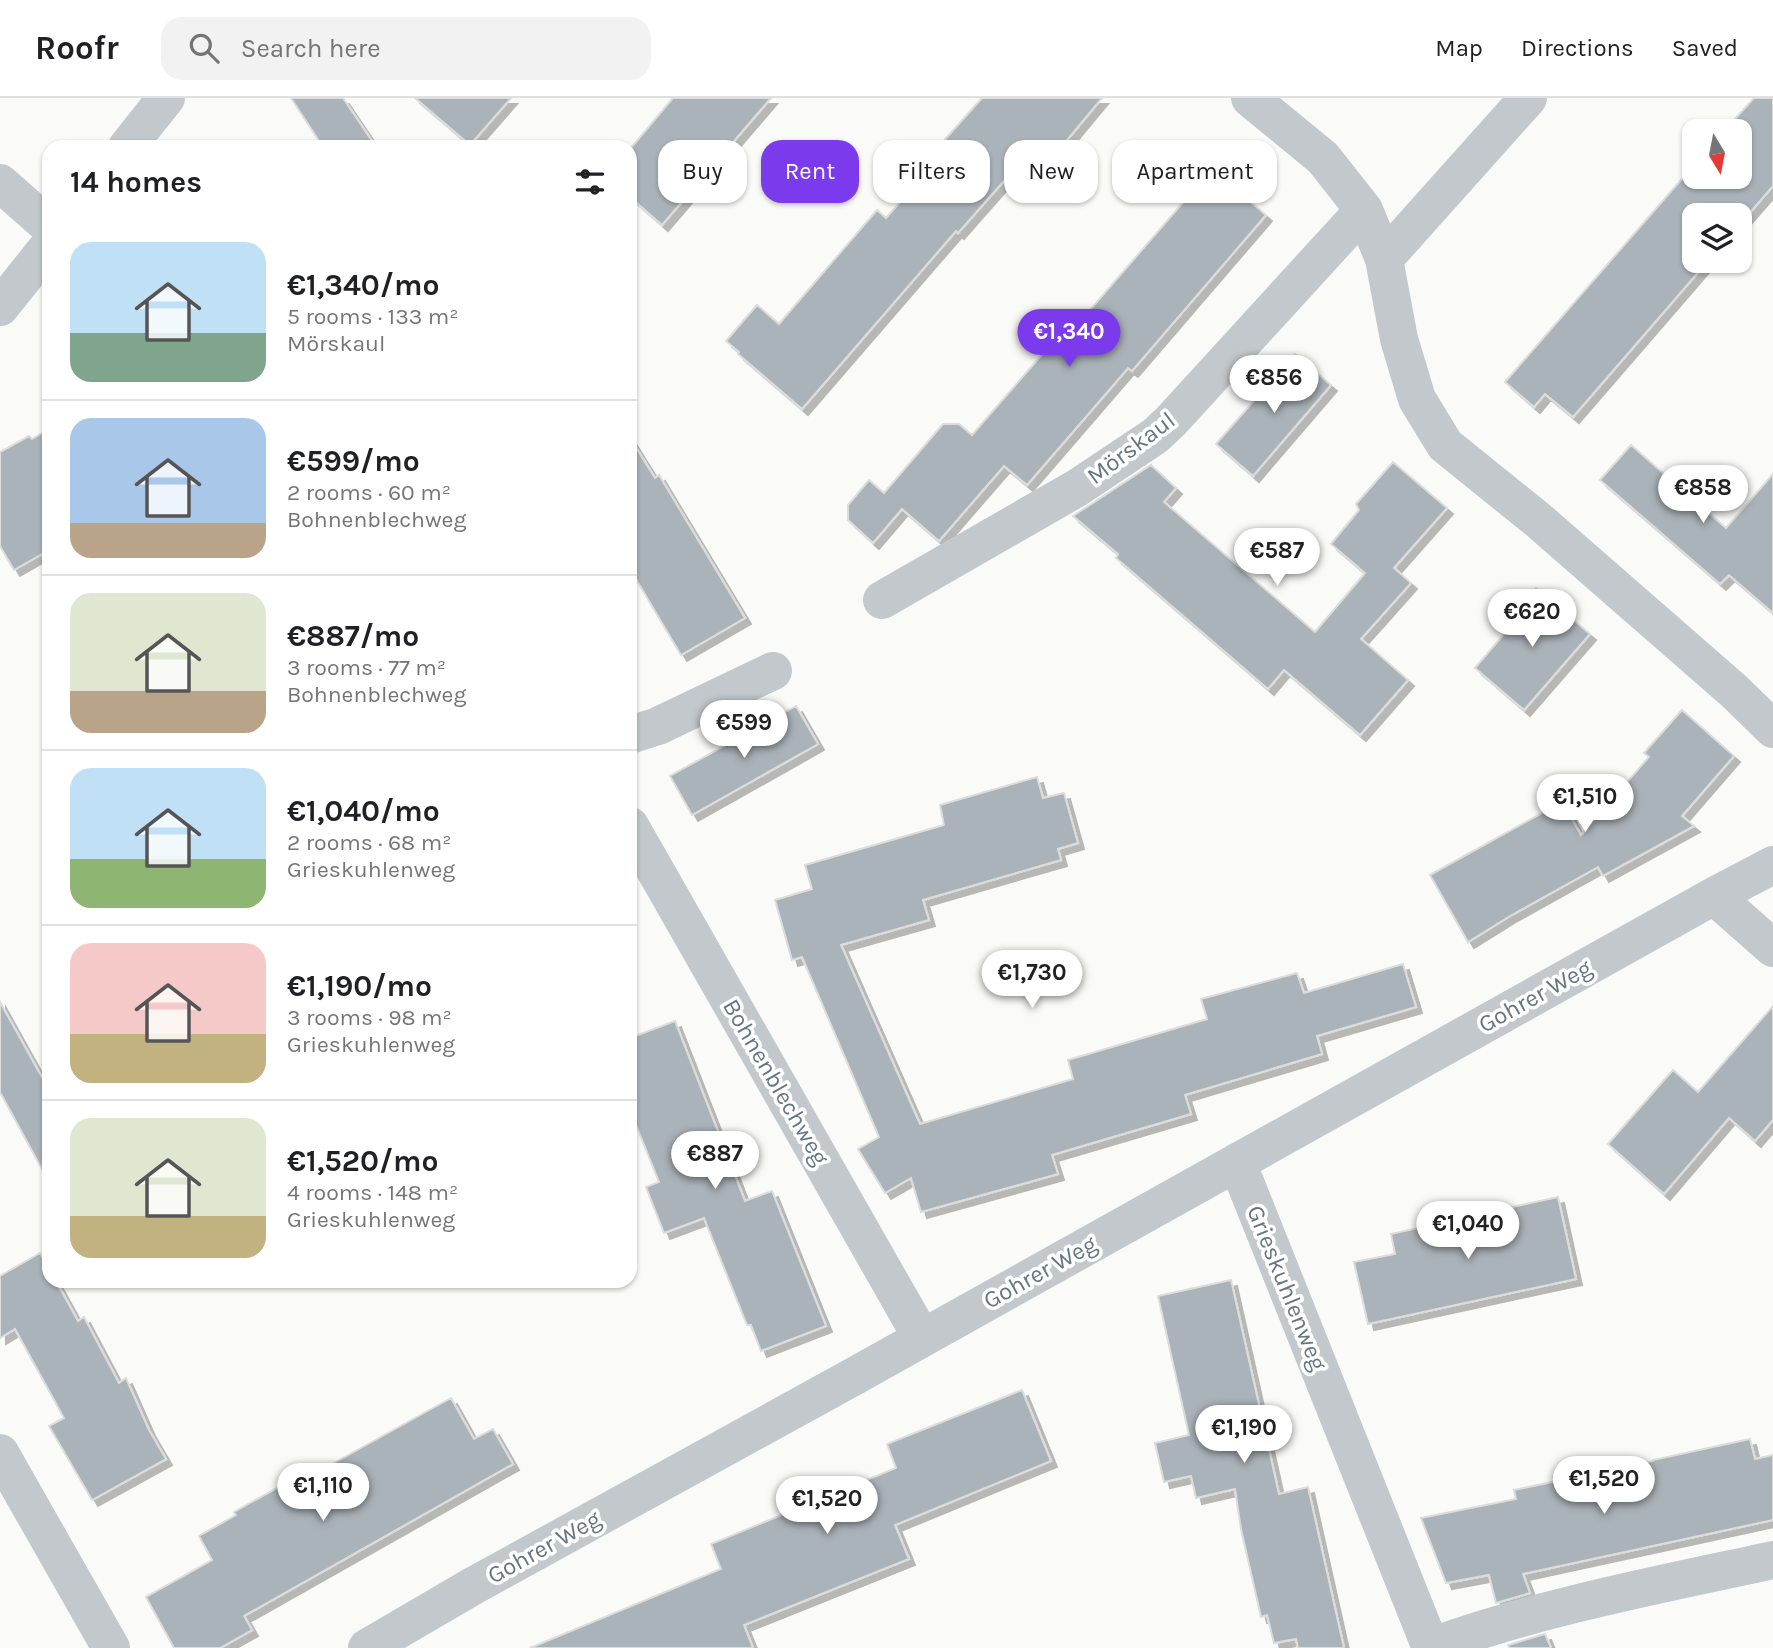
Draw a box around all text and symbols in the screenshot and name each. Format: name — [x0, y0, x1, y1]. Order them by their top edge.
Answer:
search box — [161, 17, 651, 80]
text: Roofr — [35, 29, 119, 67]
icon: search — [185, 29, 223, 67]
text: Search here — [241, 33, 381, 64]
text: Map — [1435, 34, 1483, 62]
text: Directions — [1521, 34, 1634, 62]
text: Saved — [1672, 34, 1738, 62]
north arrow — [1682, 119, 1752, 189]
map controls — [1682, 119, 1752, 273]
chip: Buy — [658, 140, 747, 203]
chip: Rent — [761, 140, 859, 203]
chip: Filters — [873, 140, 990, 203]
chip: New — [1004, 140, 1098, 203]
chip: Apartment — [1112, 140, 1277, 203]
icon: filters — [571, 163, 609, 201]
text: 14 homes — [70, 164, 202, 200]
button: layers — [1682, 203, 1752, 273]
text: €1,340/mo — [287, 267, 439, 303]
icon: home — [126, 270, 210, 354]
text: 5 rooms · 133 m² — [287, 303, 459, 330]
pin: €1,340 — [1012, 310, 1126, 369]
text: €1,340 — [1033, 318, 1105, 345]
text: Mörskaul — [287, 330, 385, 357]
pin: €856 — [1233, 356, 1315, 415]
text: €856 — [1246, 364, 1302, 391]
street label: Mörskaul — [1082, 406, 1180, 490]
text: €599/mo — [287, 443, 420, 479]
icon: home — [126, 446, 210, 530]
pin: €858 — [1662, 466, 1744, 525]
text: €858 — [1674, 474, 1732, 501]
text: 2 rooms · 60 m² — [287, 479, 451, 506]
text: Bohnenblechweg — [287, 506, 466, 533]
pin: €587 — [1236, 528, 1318, 588]
text: €587 — [1250, 537, 1304, 564]
pin: €620 — [1491, 589, 1573, 649]
text: €620 — [1504, 598, 1561, 625]
text: €887/mo — [287, 618, 419, 654]
icon: home — [126, 621, 210, 705]
text: 3 rooms · 77 m² — [287, 654, 446, 681]
text: Bohnenblechweg — [287, 681, 466, 708]
pin: €599 — [703, 700, 785, 760]
text: €599 — [716, 709, 772, 736]
pin: €1,510 — [1528, 774, 1642, 834]
text: €1,510 — [1553, 783, 1617, 810]
text: €1,040/mo — [287, 793, 440, 829]
icon: home — [126, 796, 210, 880]
text: 2 rooms · 68 m² — [287, 829, 451, 856]
text: Grieskuhlenweg — [287, 856, 455, 883]
pin: €1,730 — [975, 950, 1089, 1010]
street label: Gohrer Weg — [1474, 953, 1597, 1039]
text: €1,730 — [998, 959, 1066, 986]
text: €1,190/mo — [287, 968, 432, 1004]
icon: home — [126, 971, 210, 1055]
street label: Bohnenblechweg — [717, 994, 835, 1170]
text: 3 rooms · 98 m² — [287, 1004, 452, 1031]
text: Grieskuhlenweg — [287, 1031, 455, 1058]
pin: €887 — [674, 1132, 756, 1191]
text: €887 — [687, 1140, 743, 1167]
text: €1,520/mo — [287, 1143, 438, 1179]
icon: home — [126, 1146, 210, 1230]
text: 4 rooms · 148 m² — [287, 1179, 458, 1206]
street label: Grieskuhlenweg — [1241, 1201, 1333, 1375]
pin: €1,040 — [1411, 1202, 1525, 1261]
text: Grieskuhlenweg — [287, 1206, 455, 1233]
text: €1,040 — [1432, 1210, 1504, 1237]
street label: Gohrer Weg — [979, 1229, 1102, 1315]
pin: €1,190 — [1187, 1406, 1301, 1465]
text: €1,190 — [1211, 1414, 1277, 1441]
pin: €1,520 — [1547, 1456, 1661, 1516]
pin: €1,110 — [266, 1464, 380, 1523]
text: €1,520 — [1569, 1465, 1639, 1492]
text: €1,110 — [293, 1472, 353, 1499]
pin: €1,520 — [770, 1476, 884, 1536]
text: €1,520 — [792, 1485, 862, 1512]
street label: Gohrer Weg — [483, 1504, 606, 1590]

